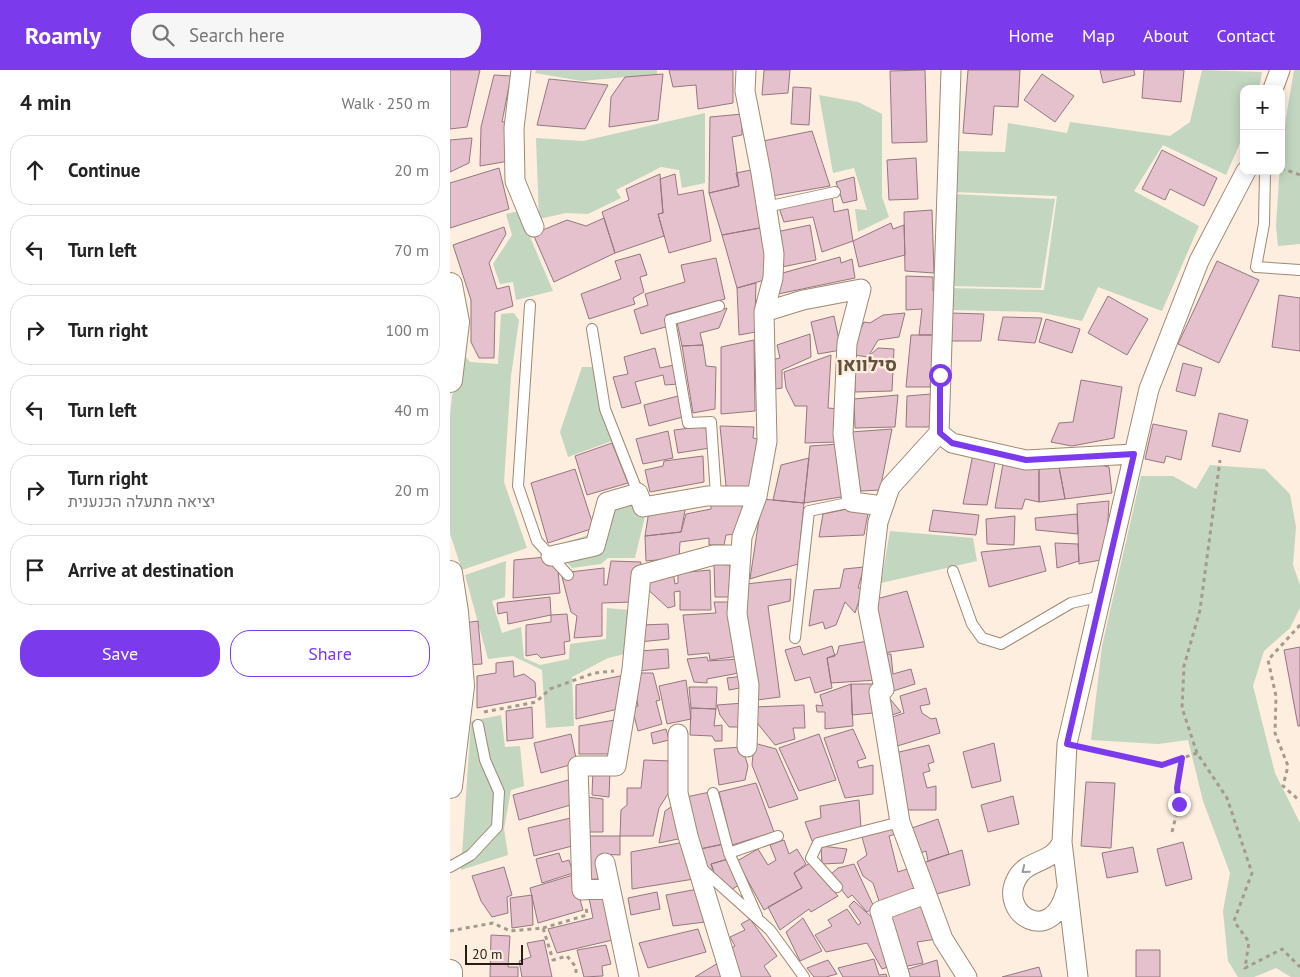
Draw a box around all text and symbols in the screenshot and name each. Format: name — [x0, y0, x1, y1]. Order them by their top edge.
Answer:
search box — [131, 13, 481, 58]
text: Roamly — [25, 20, 101, 51]
icon: search — [149, 21, 177, 49]
text: Search here — [189, 23, 285, 47]
text: Home — [1008, 24, 1054, 47]
text: Map — [1082, 24, 1115, 47]
text: About — [1143, 24, 1189, 47]
text: Contact — [1217, 24, 1275, 47]
map controls — [1240, 85, 1285, 175]
button: + — [1240, 85, 1285, 130]
text: 4 min — [20, 89, 71, 116]
text: Walk · 250 m — [341, 93, 430, 113]
button: − — [1240, 130, 1285, 175]
icon: ahead — [21, 156, 49, 184]
text: Continue — [68, 158, 140, 182]
text: 20 m — [394, 160, 429, 180]
icon: left — [21, 236, 49, 264]
text: Turn left — [68, 238, 137, 262]
text: 70 m — [394, 240, 429, 260]
icon: right — [21, 316, 49, 344]
text: Turn right — [68, 318, 148, 342]
text: 100 m — [386, 320, 429, 340]
district label: סילוואן — [837, 352, 897, 376]
route start — [929, 364, 952, 387]
icon: left — [21, 396, 49, 424]
text: Turn left — [68, 398, 137, 422]
text: 40 m — [394, 400, 429, 420]
text: Turn right — [68, 466, 148, 490]
icon: right — [21, 476, 49, 504]
text: 20 m — [394, 480, 429, 500]
text: יציאה מתעלה הכנענית — [68, 491, 215, 511]
icon: arrive — [21, 556, 49, 584]
text: Arrive at destination — [68, 558, 234, 582]
button: Save — [20, 630, 220, 677]
button: Share — [230, 630, 430, 677]
route end — [1168, 793, 1191, 816]
one-way arrow — [1022, 865, 1031, 873]
scale bar — [465, 942, 522, 965]
text: 20 m — [472, 945, 502, 963]

